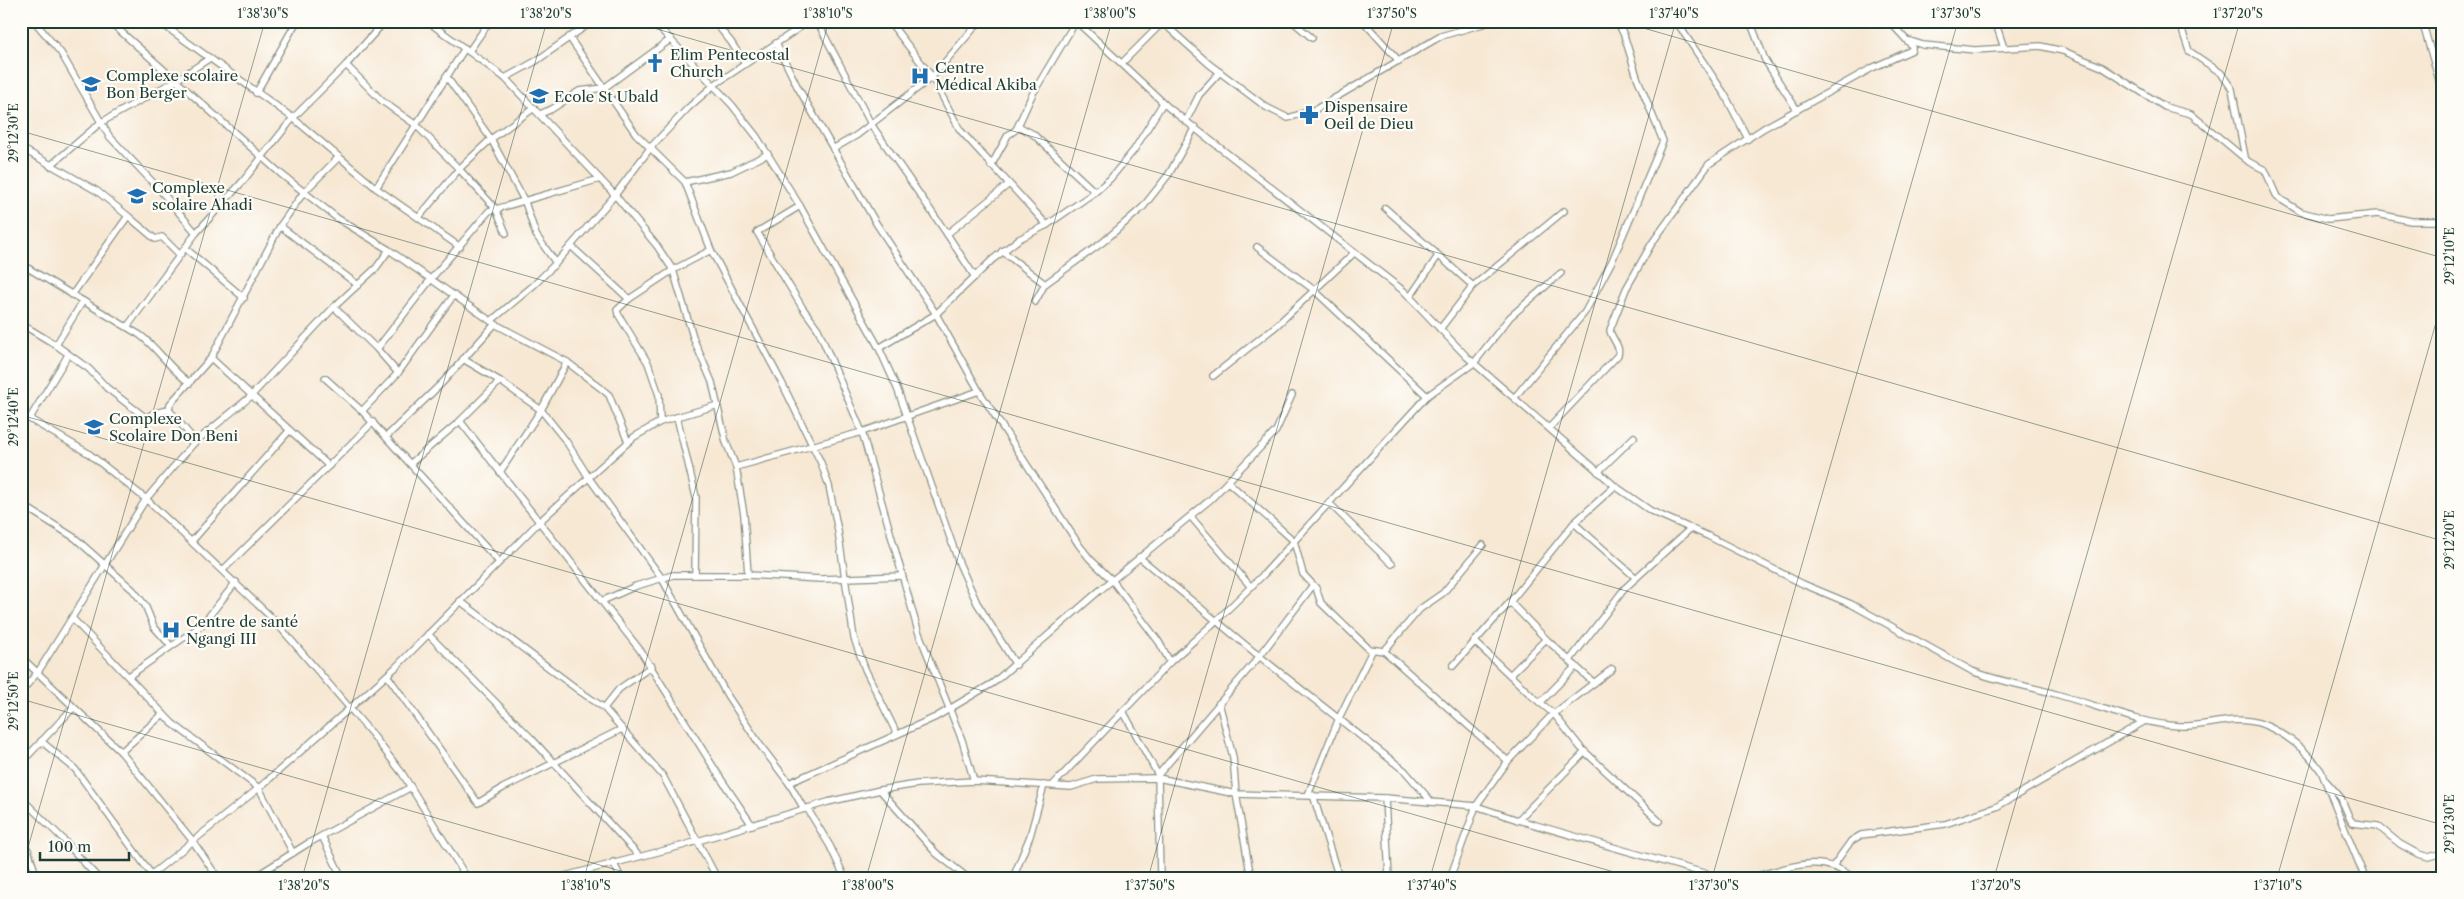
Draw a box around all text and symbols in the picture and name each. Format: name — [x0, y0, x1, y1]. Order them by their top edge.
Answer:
text: 1°38'30"S — [237, 6, 289, 21]
text: 1°38'20"S — [520, 6, 572, 21]
text: 1°38'10"S — [803, 6, 853, 21]
text: 1°38'00"S — [1084, 6, 1136, 21]
text: 1°37'50"S — [1367, 6, 1417, 21]
text: 1°37'40"S — [1649, 6, 1699, 21]
text: 1°37'30"S — [1931, 6, 1981, 21]
text: 1°37'20"S — [2213, 6, 2263, 21]
place label: Elim Pentecostal Church — [670, 45, 790, 81]
church icon: Elim Pentecostal Church — [644, 52, 666, 74]
place label: Centre Médical Akiba — [935, 58, 1037, 94]
hospital icon: Centre Médical Akiba — [909, 65, 931, 87]
place label: Complexe scolaire Bon Berger — [106, 66, 238, 102]
school or university icon: Complexe scolaire Bon Berger — [80, 73, 102, 95]
school or university icon: Ecole St Ubald — [528, 85, 550, 107]
place label: Ecole St Ubald — [554, 87, 659, 106]
place label: Dispensaire Oeil de Dieu — [1324, 97, 1414, 133]
text: 29°12'30"E — [6, 103, 21, 163]
pharmacy icon: Dispensaire Oeil de Dieu — [1298, 104, 1320, 126]
place label: Complexe scolaire Ahadi — [152, 178, 253, 214]
school or university icon: Complexe scolaire Ahadi — [126, 185, 148, 207]
text: 29°12'10"E — [2442, 227, 2457, 285]
text: 29°12'40"E — [6, 387, 21, 447]
place label: Complexe Scolaire Don Beni — [109, 409, 239, 445]
school or university icon: Complexe Scolaire Don Beni — [83, 416, 105, 438]
text: 29°12'20"E — [2442, 510, 2457, 570]
place label: Centre de santé Ngangi III — [186, 612, 298, 648]
hospital icon: Centre de santé Ngangi III — [160, 619, 182, 641]
text: 29°12'50"E — [6, 671, 21, 731]
text: 29°12'30"E — [2442, 794, 2457, 854]
scale bar — [40, 829, 129, 861]
text: 100 m — [48, 837, 91, 856]
text: 1°38'20"S — [278, 878, 330, 893]
text: 1°38'10"S — [561, 878, 611, 893]
text: 1°38'00"S — [842, 878, 894, 893]
text: 1°37'50"S — [1125, 878, 1175, 893]
text: 1°37'40"S — [1407, 878, 1457, 893]
text: 1°37'30"S — [1689, 878, 1739, 893]
text: 1°37'20"S — [1971, 878, 2021, 893]
text: 1°37'10"S — [2254, 878, 2302, 893]

